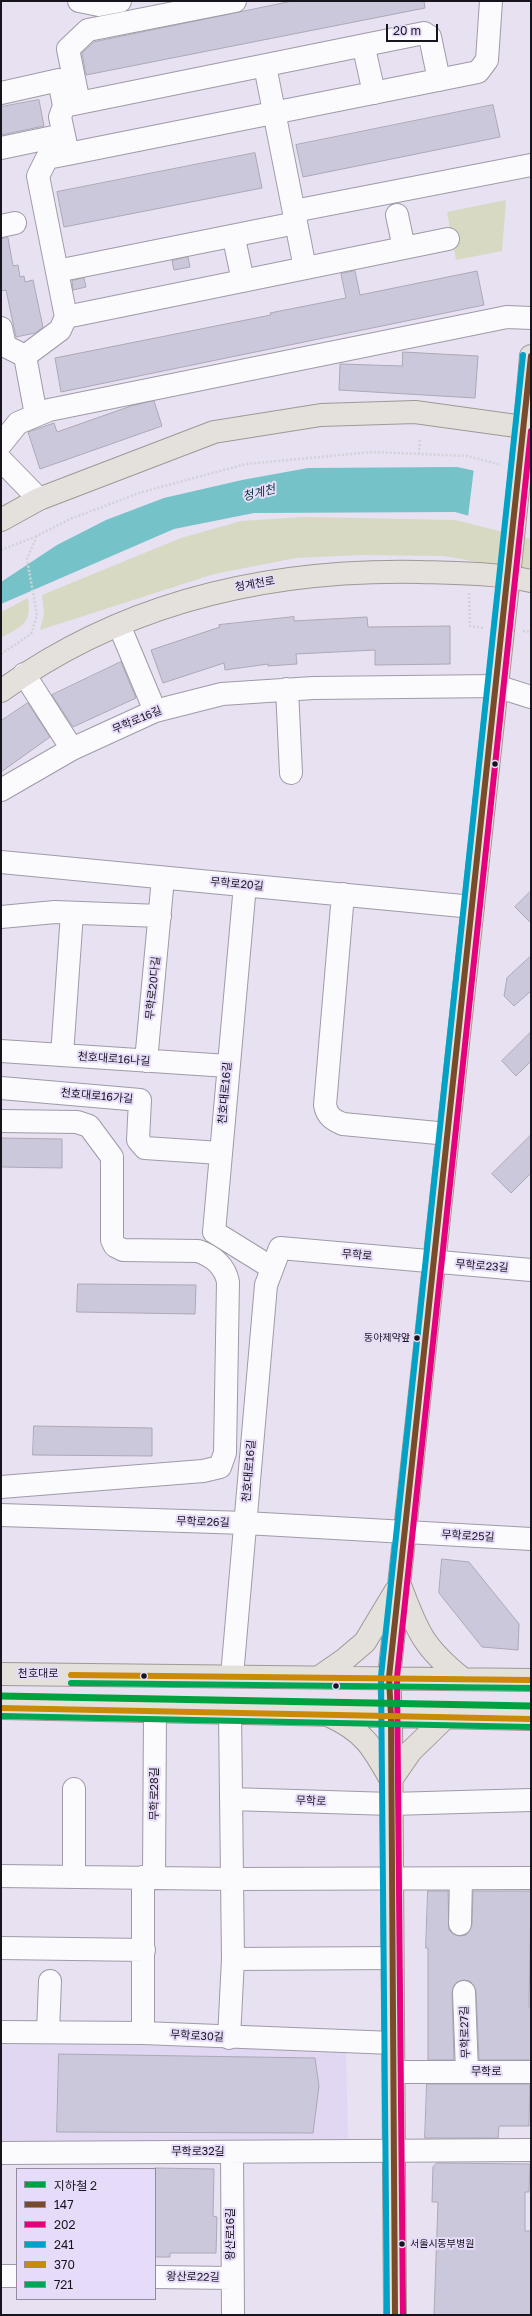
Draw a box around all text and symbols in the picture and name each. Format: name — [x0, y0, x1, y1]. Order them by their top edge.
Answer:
scale bar — [388, 16, 440, 42]
text: 20 m — [393, 23, 421, 38]
water label: 청계천 — [241, 482, 277, 504]
street label: 청계천로 — [234, 574, 276, 594]
street label: 무학로16길 — [110, 704, 164, 736]
unlabelled marker — [490, 759, 500, 769]
street label: 무학로20길 — [210, 875, 264, 893]
street label: 무학로20다길 — [143, 956, 163, 1020]
street label: 천호대로16나길 — [77, 1050, 151, 1068]
street label: 천호대로16길 — [216, 1061, 234, 1125]
street label: 천호대로16가길 — [60, 1086, 134, 1106]
street label: 무학로 — [341, 1247, 373, 1263]
street label: 무학로23길 — [455, 1258, 509, 1274]
place label: 동아제약앞 — [364, 1332, 410, 1344]
marker: 동아제약앞 — [412, 1333, 422, 1343]
street label: 천호대로16길 — [240, 1439, 258, 1503]
street label: 무학로26길 — [176, 1514, 230, 1530]
street label: 무학로25길 — [441, 1528, 495, 1544]
street label: 천호대로 — [18, 1667, 58, 1681]
unlabelled marker — [139, 1671, 149, 1681]
unlabelled marker — [331, 1681, 341, 1691]
street label: 무학로28길 — [148, 1767, 162, 1821]
street label: 무학로 — [296, 1794, 326, 1808]
street label: 무학로27길 — [457, 2005, 473, 2059]
street label: 무학로30길 — [170, 2028, 224, 2044]
street label: 무학로 — [471, 2065, 501, 2079]
street label: 무학로32길 — [171, 2145, 225, 2159]
legend — [16, 2168, 156, 2300]
text: 지하철 2 — [54, 2178, 97, 2193]
text: 147 — [54, 2197, 74, 2212]
street label: 왕산로16길 — [224, 2208, 238, 2260]
text: 202 — [54, 2217, 75, 2232]
text: 241 — [54, 2237, 74, 2252]
place label: 서울시동부병원 — [410, 2238, 474, 2250]
marker: 서울시동부병원 — [397, 2239, 407, 2249]
text: 370 — [54, 2257, 75, 2272]
street label: 왕산로22길 — [166, 2270, 220, 2284]
text: 721 — [54, 2277, 73, 2292]

